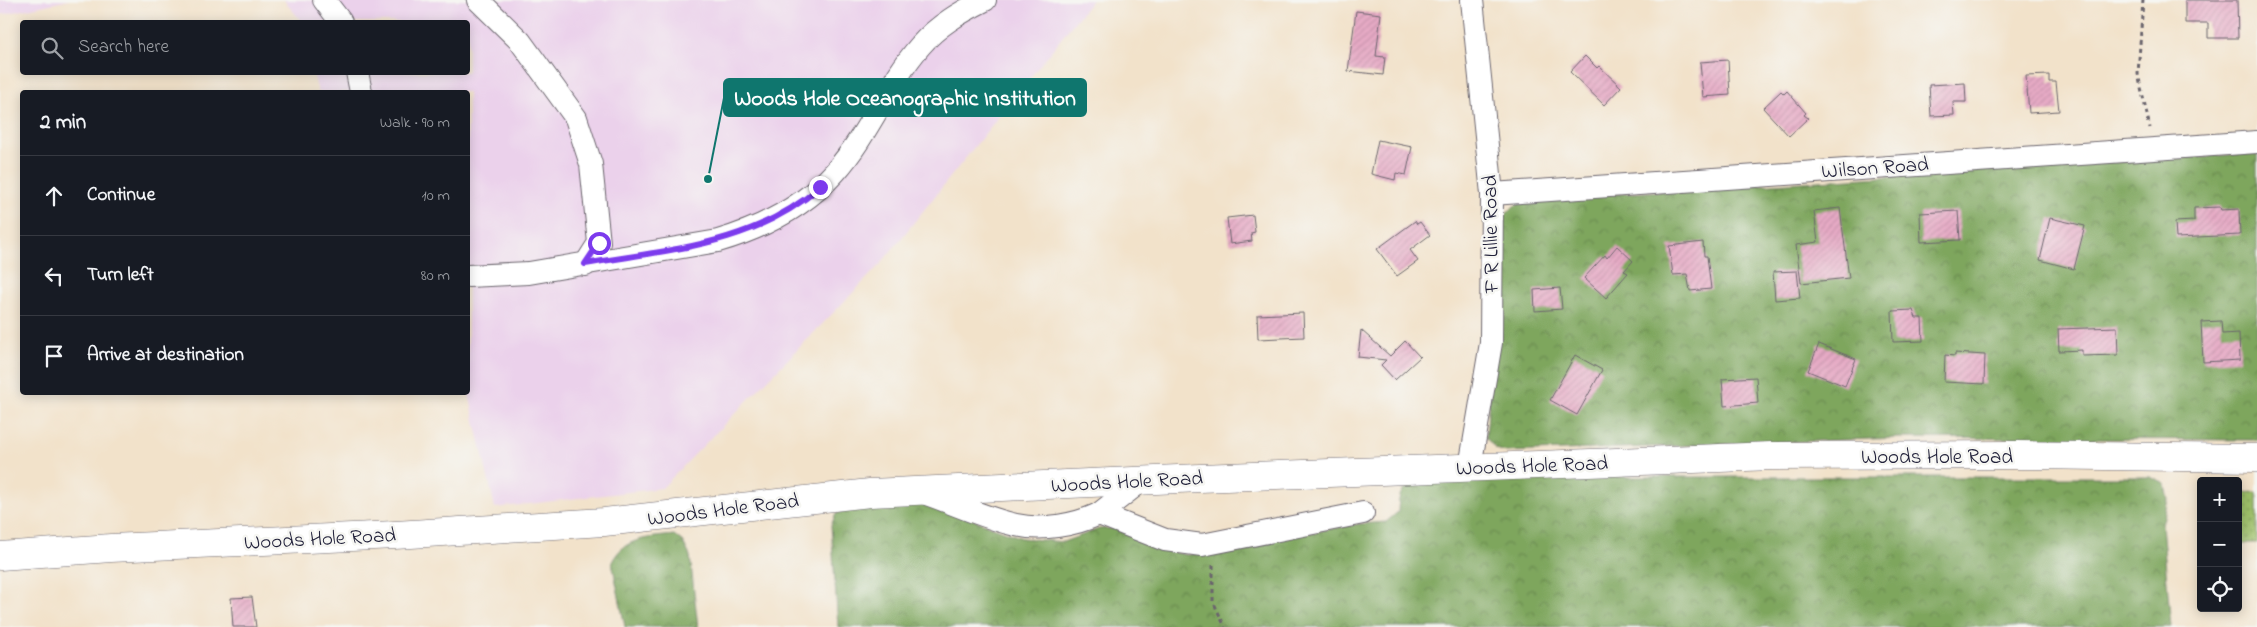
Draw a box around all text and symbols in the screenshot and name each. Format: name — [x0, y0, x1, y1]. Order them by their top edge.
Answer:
search box — [20, 20, 470, 75]
icon: search — [38, 34, 66, 62]
text: Search here — [78, 34, 169, 61]
callout: Woods Hole Oceanographic Institution — [724, 79, 1086, 116]
text: Woods Hole Oceanographic Institution — [734, 84, 1076, 117]
text: 2 min — [40, 108, 86, 138]
text: Walk · 90 m — [380, 111, 450, 135]
street label: Wilson Road — [1820, 150, 1930, 188]
street label: F R Lillie Road — [1476, 174, 1508, 294]
route end — [809, 176, 832, 199]
icon: ahead — [40, 182, 68, 210]
text: Continue — [87, 182, 155, 209]
text: 10 m — [422, 184, 450, 208]
route start — [588, 232, 611, 255]
icon: left — [40, 262, 68, 290]
text: Turn left — [87, 262, 154, 289]
text: 80 m — [421, 264, 450, 288]
icon: arrive — [40, 342, 68, 370]
text: Arrive at destination — [87, 342, 244, 369]
street label: Woods Hole Road — [1861, 443, 2013, 473]
street label: Woods Hole Road — [1455, 449, 1609, 485]
street label: Woods Hole Road — [1050, 464, 1204, 502]
map controls — [2197, 477, 2242, 612]
button: + — [2197, 477, 2242, 522]
street label: Woods Hole Road — [646, 487, 801, 535]
street label: Woods Hole Road — [243, 521, 397, 559]
button: − — [2197, 522, 2242, 567]
button: locate — [2197, 567, 2242, 612]

